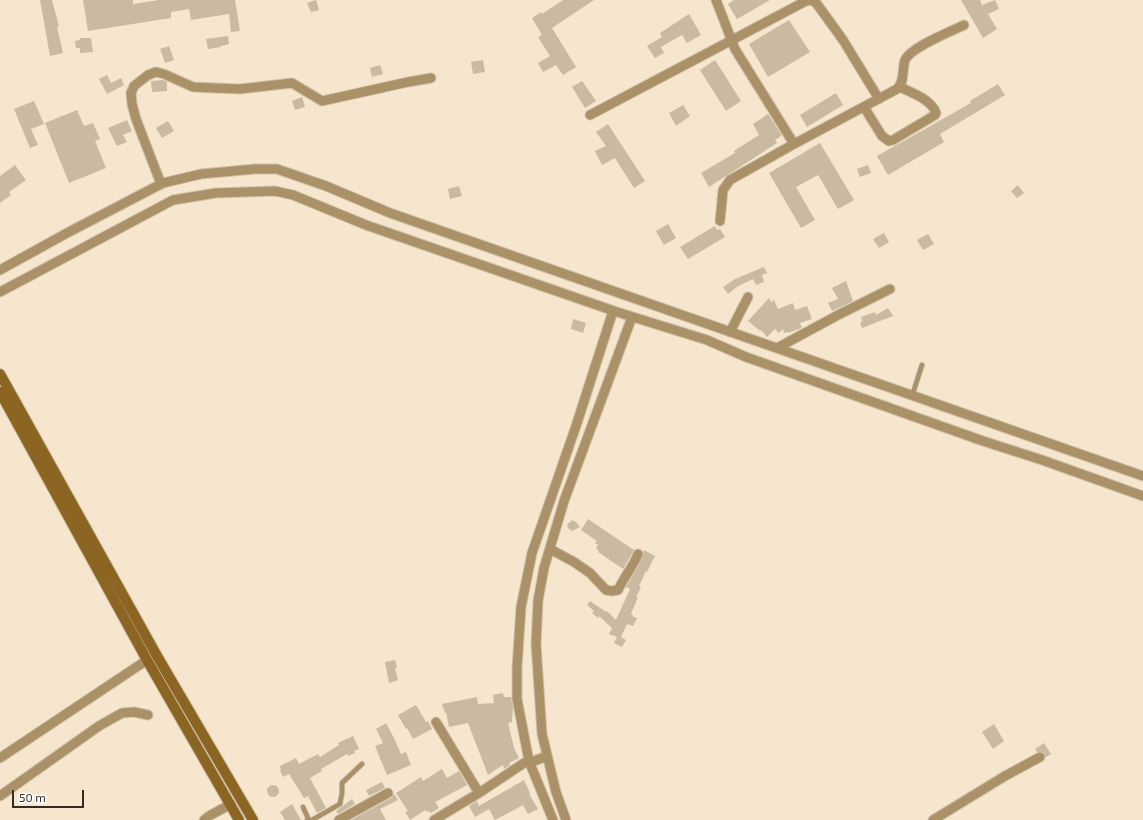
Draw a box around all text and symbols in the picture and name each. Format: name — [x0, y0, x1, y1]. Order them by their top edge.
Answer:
scale bar — [14, 782, 86, 808]
text: 50 m — [19, 790, 46, 804]

